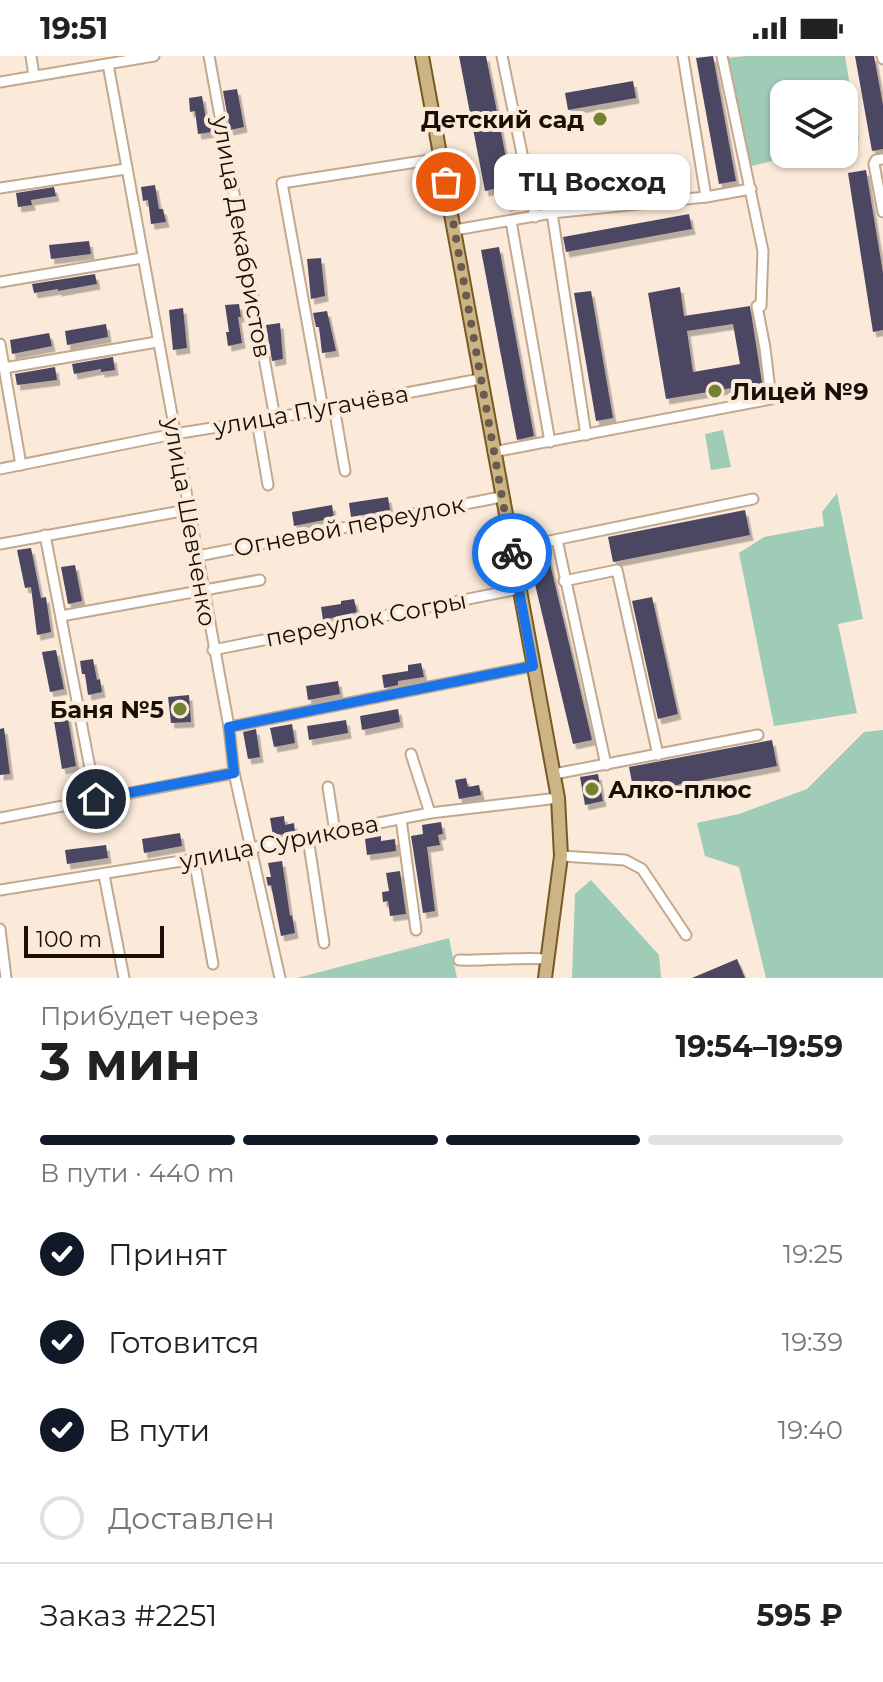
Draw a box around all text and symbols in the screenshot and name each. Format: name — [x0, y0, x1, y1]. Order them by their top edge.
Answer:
text: 19:51 — [40, 10, 108, 47]
map controls — [770, 80, 858, 168]
button: layers — [770, 80, 858, 168]
place label: Детский сад — [421, 105, 584, 134]
marker: Детский сад — [591, 110, 609, 128]
street label: улица Декабристов — [206, 113, 278, 360]
pin — [412, 148, 480, 216]
callout: ТЦ Восход — [494, 154, 690, 210]
icon: bag — [424, 160, 468, 204]
text: ТЦ Восход — [518, 166, 666, 198]
place label: Лицей №9 — [731, 377, 869, 406]
street label: улица Пугачёва — [210, 379, 411, 442]
marker: Лицей №9 — [706, 382, 724, 400]
street label: улица Шевченко — [157, 415, 223, 628]
street label: Огневой переулок — [231, 489, 467, 563]
courier — [472, 513, 552, 593]
icon: bike — [490, 531, 534, 575]
street label: переулок Согры — [263, 585, 469, 653]
place label: Баня №5 — [50, 695, 164, 724]
marker: Баня №5 — [171, 700, 189, 718]
pin — [62, 765, 130, 833]
place label: Алко-плюс — [608, 775, 752, 804]
icon: home — [74, 777, 118, 821]
marker: Алко-плюс — [583, 780, 601, 798]
street label: улица Сурикова — [176, 808, 381, 876]
scale bar — [24, 922, 164, 958]
text: 100 m — [36, 926, 102, 953]
text: Прибудет через — [40, 1000, 259, 1032]
text: 19:54–19:59 — [675, 1028, 843, 1065]
text: 3 мин — [40, 1030, 201, 1093]
text: В пути · 440 m — [40, 1157, 235, 1189]
icon: check — [40, 1232, 84, 1276]
text: Принят — [108, 1236, 227, 1273]
text: 19:25 — [783, 1238, 843, 1270]
icon: check — [40, 1320, 84, 1364]
text: Готовится — [108, 1324, 260, 1361]
text: 19:39 — [782, 1326, 843, 1358]
icon: check — [40, 1408, 84, 1452]
text: В пути — [108, 1412, 210, 1449]
text: 19:40 — [778, 1414, 843, 1446]
text: Доставлен — [108, 1500, 275, 1537]
text: Заказ #2251 — [40, 1597, 217, 1634]
text: 595 ₽ — [756, 1597, 843, 1634]

